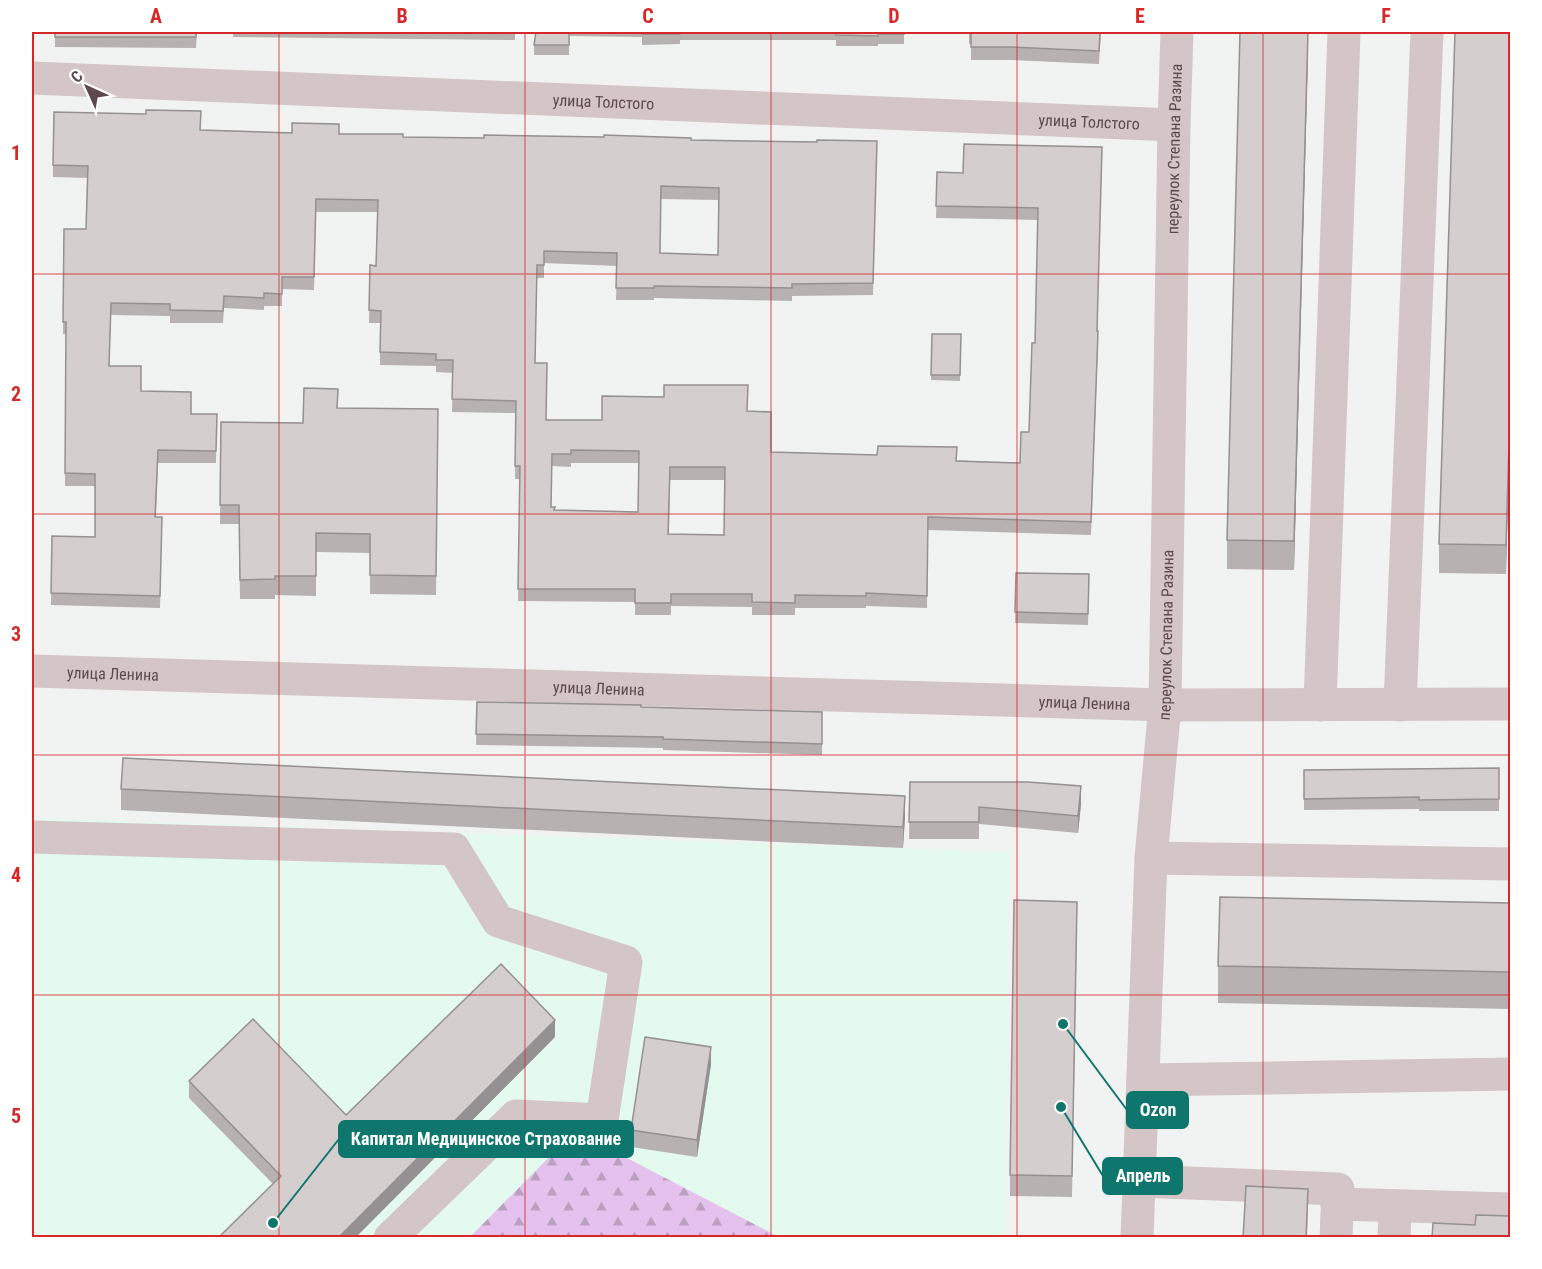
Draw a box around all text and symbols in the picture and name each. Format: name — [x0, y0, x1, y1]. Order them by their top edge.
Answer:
text: A — [150, 4, 162, 28]
text: B — [396, 4, 408, 28]
text: C — [642, 4, 654, 28]
text: D — [888, 4, 900, 28]
text: E — [1135, 4, 1145, 28]
text: F — [1381, 4, 1391, 28]
north arrow — [57, 57, 117, 117]
street label: переулок Степана Разина — [1163, 63, 1185, 234]
text: С — [67, 67, 87, 87]
street label: улица Толстого — [552, 90, 655, 113]
street label: улица Толстого — [1038, 110, 1140, 133]
text: 1 — [11, 141, 21, 165]
text: 2 — [11, 382, 21, 406]
street label: переулок Степана Разина — [1154, 550, 1177, 721]
text: 3 — [11, 622, 21, 646]
street label: улица Ленина — [67, 663, 159, 684]
street label: улица Ленина — [553, 677, 645, 699]
street label: улица Ленина — [1038, 692, 1131, 713]
text: 4 — [11, 863, 21, 887]
callout: Ozon — [1127, 1092, 1188, 1128]
text: Ozon — [1140, 1099, 1176, 1120]
text: 5 — [11, 1104, 21, 1128]
callout: Капитал Медицинское Страхование — [339, 1121, 633, 1157]
text: Капитал Медицинское Страхование — [351, 1128, 622, 1149]
callout: Апрель — [1103, 1158, 1182, 1194]
text: Апрель — [1116, 1165, 1170, 1186]

